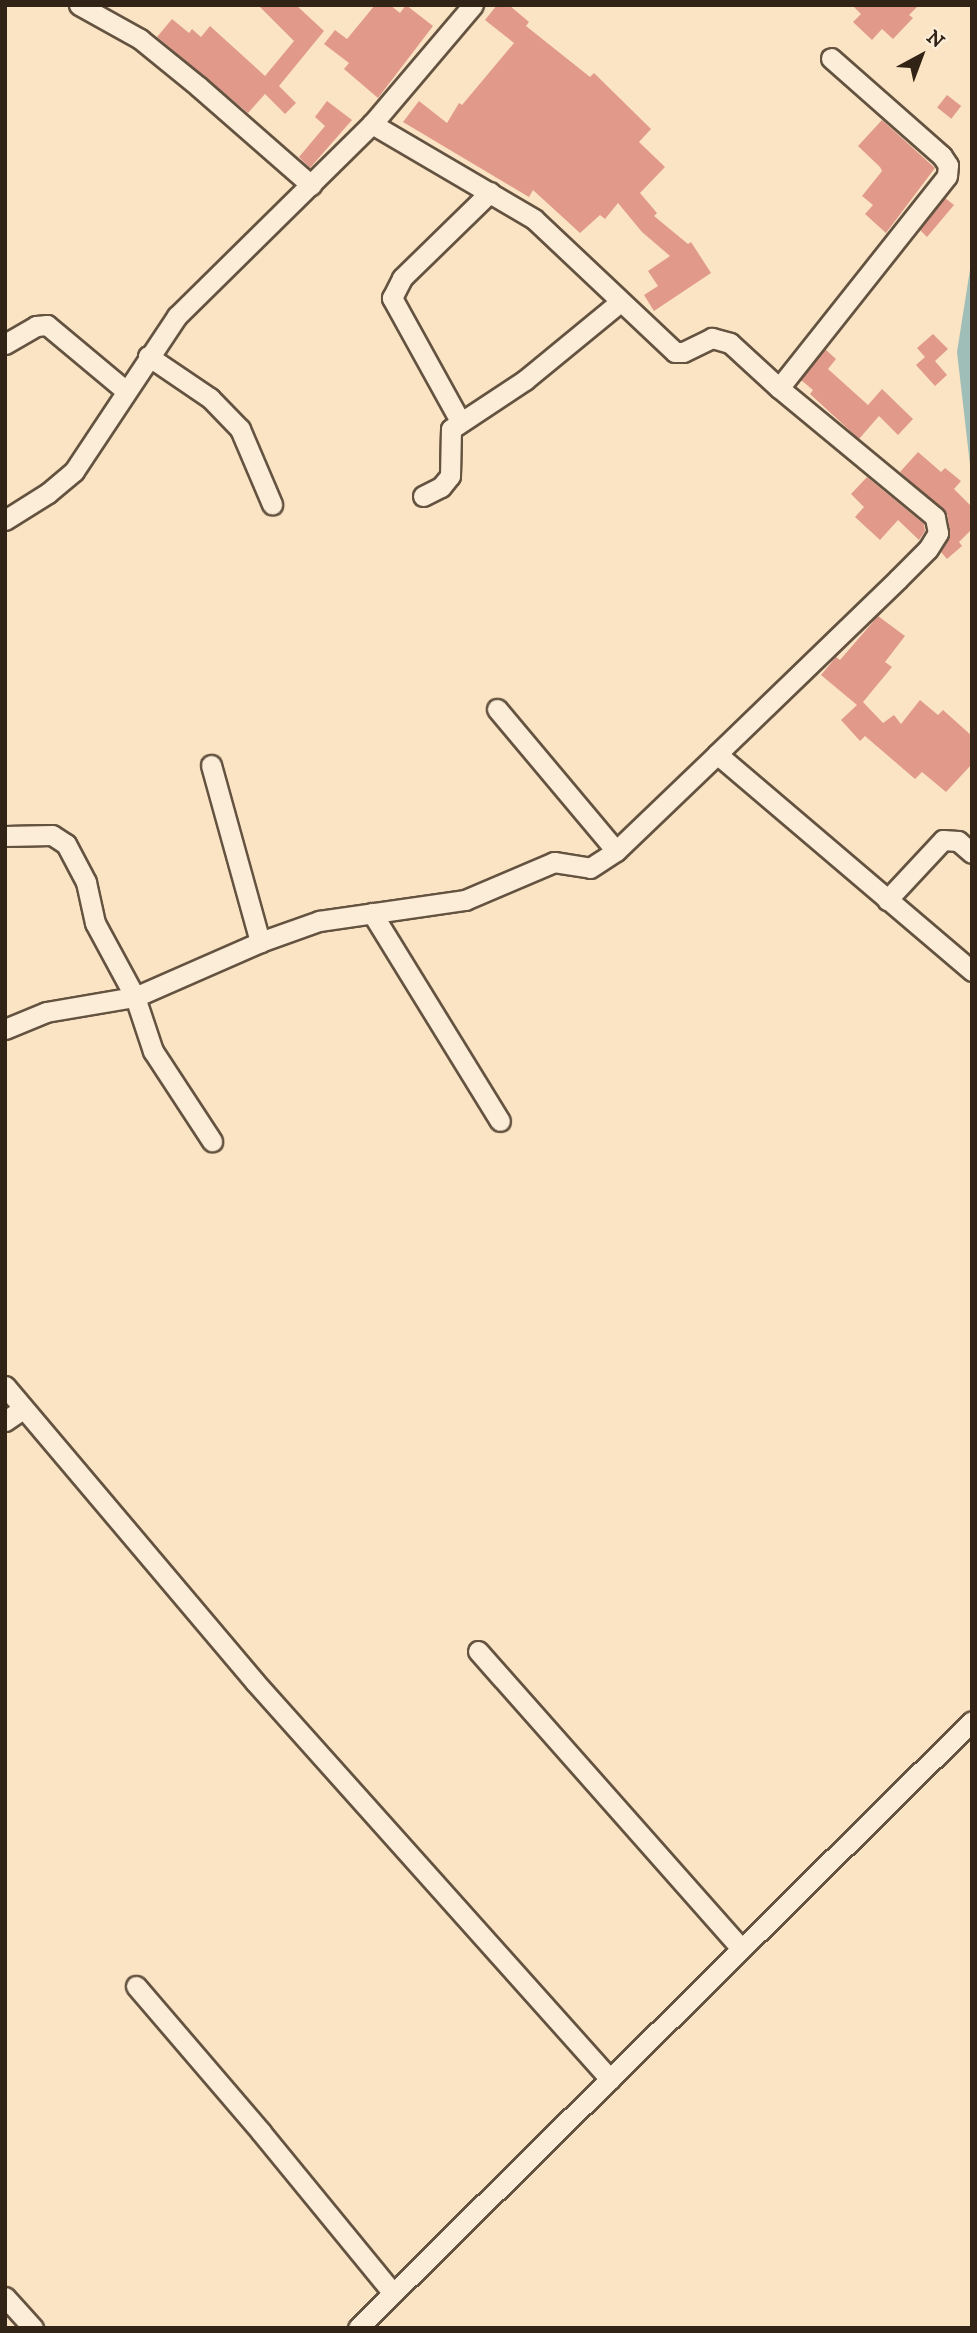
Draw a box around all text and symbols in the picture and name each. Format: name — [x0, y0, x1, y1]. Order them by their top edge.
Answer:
north arrow — [886, 21, 956, 91]
text: N — [922, 26, 949, 54]

